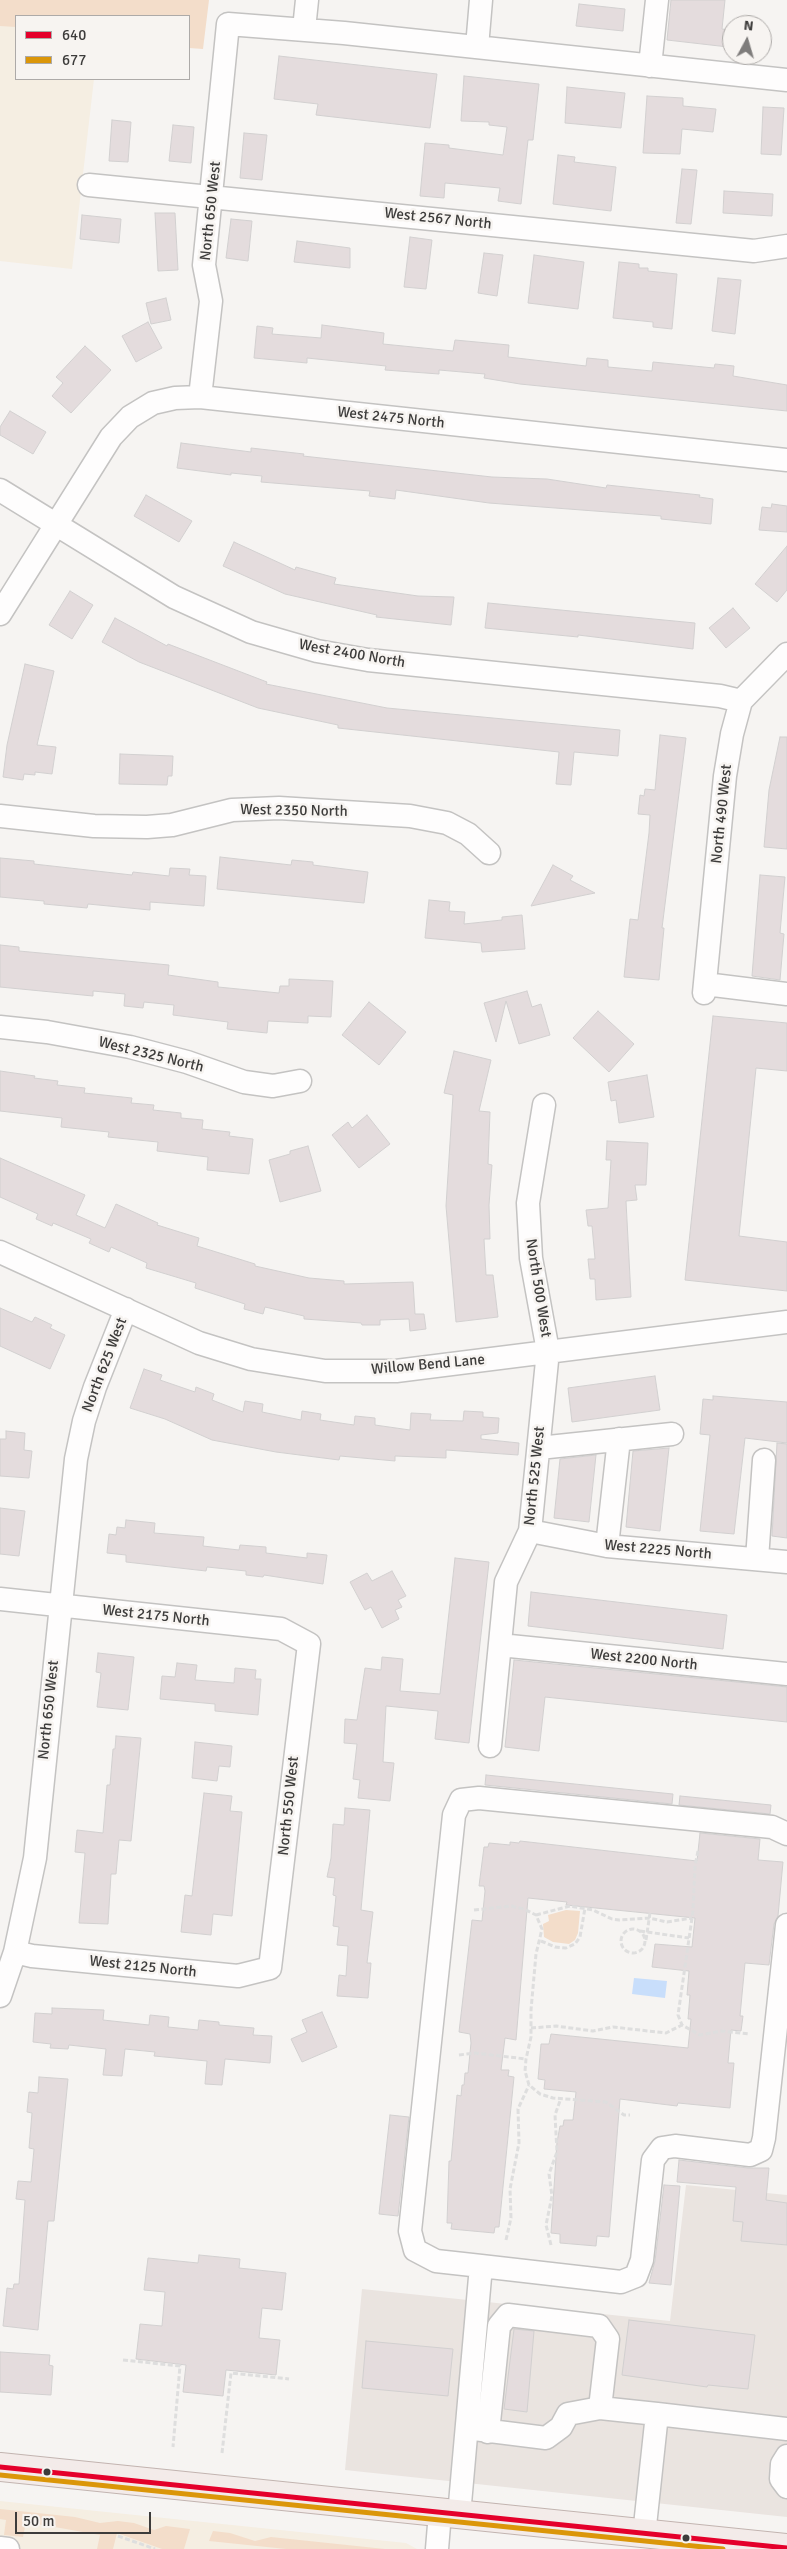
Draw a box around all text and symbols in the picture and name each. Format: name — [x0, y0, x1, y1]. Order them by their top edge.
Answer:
legend — [15, 15, 190, 80]
north arrow — [722, 15, 772, 65]
text: N — [743, 17, 754, 35]
text: 640 — [62, 26, 86, 44]
text: 677 — [62, 51, 86, 69]
street label: North 650 West — [197, 161, 225, 261]
street label: West 2567 North — [383, 204, 493, 234]
street label: West 2475 North — [336, 403, 446, 433]
street label: West 2400 North — [297, 636, 407, 672]
street label: North 490 West — [708, 764, 736, 864]
street label: West 2350 North — [240, 801, 348, 821]
street label: West 2325 North — [97, 1033, 205, 1077]
street label: North 500 West — [521, 1237, 555, 1339]
street label: North 625 West — [79, 1315, 131, 1415]
street label: Willow Bend Lane — [370, 1351, 486, 1379]
street label: North 525 West — [521, 1426, 549, 1526]
street label: West 2225 North — [604, 1536, 712, 1564]
street label: West 2175 North — [101, 1601, 211, 1631]
street label: West 2200 North — [589, 1645, 699, 1675]
street label: North 650 West — [35, 1660, 63, 1760]
street label: North 550 West — [275, 1756, 303, 1856]
street label: West 2125 North — [88, 1952, 198, 1982]
unlabelled marker — [42, 2467, 52, 2477]
scale bar — [18, 2502, 154, 2534]
text: 50 m — [23, 2512, 54, 2530]
unlabelled marker — [681, 2533, 691, 2543]

